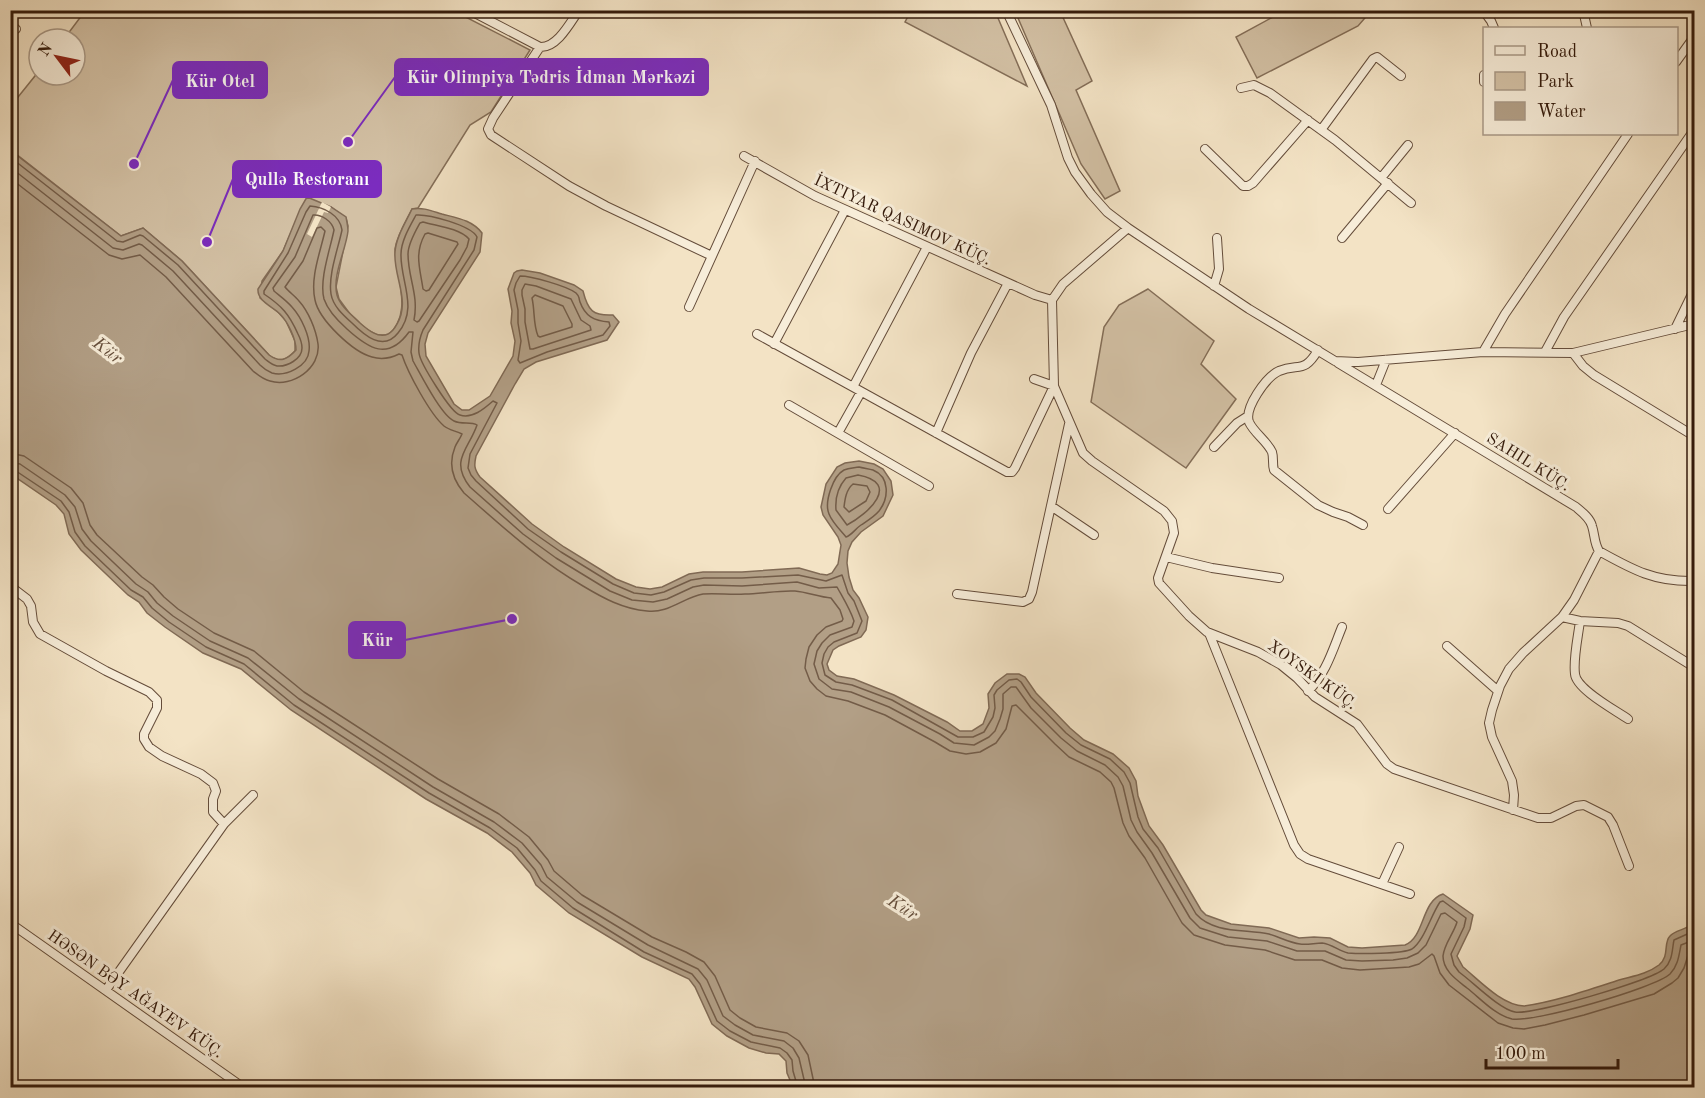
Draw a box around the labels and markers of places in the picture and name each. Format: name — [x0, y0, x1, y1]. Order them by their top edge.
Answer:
callout: Kür Olimpiya Tədris İdman Mərkəzi — [395, 59, 708, 95]
callout: Kür Otel — [173, 62, 267, 98]
callout: Qullə Restoranı — [233, 161, 381, 197]
callout: Kür — [349, 622, 405, 658]

